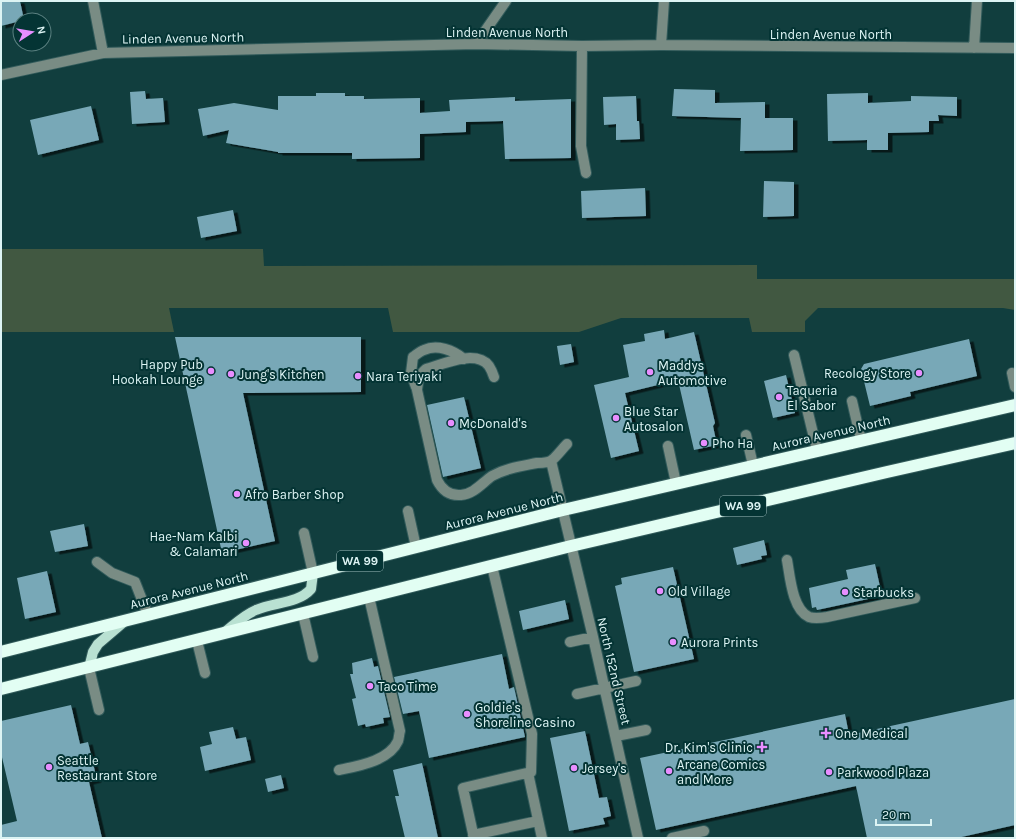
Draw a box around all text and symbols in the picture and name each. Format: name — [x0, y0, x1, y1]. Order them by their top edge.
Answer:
north arrow — [12, 12, 52, 52]
text: N — [34, 25, 48, 35]
street label: Linden Avenue North — [446, 25, 568, 40]
street label: Linden Avenue North — [770, 27, 892, 42]
street label: Linden Avenue North — [122, 29, 244, 47]
place label: Happy Pub Hookah Lounge — [112, 357, 203, 387]
place label: Maddys Automotive — [658, 358, 727, 388]
marker: Happy Pub Hookah Lounge — [206, 366, 216, 376]
place label: Recology Store — [824, 366, 911, 381]
place label: Jung's Kitchen — [239, 367, 325, 382]
marker: Maddys Automotive — [645, 367, 655, 377]
marker: Recology Store — [914, 368, 924, 378]
marker: Jung's Kitchen — [226, 369, 236, 379]
place label: Nara Teriyaki — [366, 369, 442, 384]
marker: Nara Teriyaki — [353, 371, 363, 381]
place label: Taqueria El Sabor — [787, 383, 837, 413]
marker: Taqueria El Sabor — [774, 392, 784, 402]
place label: Blue Star Autosalon — [624, 404, 684, 434]
street label: Aurora Avenue North — [770, 412, 892, 454]
marker: Blue Star Autosalon — [611, 413, 621, 423]
place label: McDonald's — [459, 416, 528, 431]
marker: McDonald's — [446, 418, 456, 428]
place label: Pho Ha — [712, 436, 753, 451]
marker: Pho Ha — [699, 438, 709, 448]
place label: Afro Barber Shop — [245, 487, 344, 502]
marker: Afro Barber Shop — [232, 489, 242, 499]
street label: Aurora Avenue North — [443, 489, 565, 533]
road number: WA 99 — [720, 496, 766, 516]
place label: Hae-Nam Kalbi & Calamari — [149, 529, 238, 559]
marker: Hae-Nam Kalbi & Calamari — [241, 538, 251, 548]
road number: WA 99 — [337, 551, 383, 571]
street label: Aurora Avenue North — [128, 568, 250, 612]
place label: Old Village — [668, 584, 731, 599]
place label: Starbucks — [853, 585, 914, 600]
marker: Old Village — [655, 586, 665, 596]
marker: Starbucks — [840, 587, 850, 597]
street label: North 152nd Street — [594, 616, 634, 726]
place label: Aurora Prints — [681, 635, 759, 650]
marker: Aurora Prints — [668, 637, 678, 647]
place label: Taco Time — [378, 679, 437, 694]
marker: Taco Time — [365, 681, 375, 691]
place label: Goldie's Shoreline Casino — [475, 700, 575, 730]
marker: Goldie's Shoreline Casino — [462, 709, 472, 719]
place label: One Medical — [835, 726, 908, 741]
marker: One Medical — [820, 727, 832, 739]
place label: Dr. Kim's Clinic — [665, 740, 753, 755]
marker: Dr. Kim's Clinic — [756, 741, 768, 753]
place label: Seattle Restaurant Store — [57, 753, 158, 783]
place label: Arcane Comics and More — [677, 757, 765, 787]
place label: Jersey's — [582, 761, 627, 776]
marker: Seattle Restaurant Store — [44, 762, 54, 772]
marker: Jersey's — [569, 763, 579, 773]
place label: Parkwood Plaza — [837, 765, 929, 780]
marker: Arcane Comics and More — [664, 766, 674, 776]
marker: Parkwood Plaza — [824, 767, 834, 777]
scale bar — [876, 801, 931, 827]
text: 20 m — [882, 808, 910, 822]

